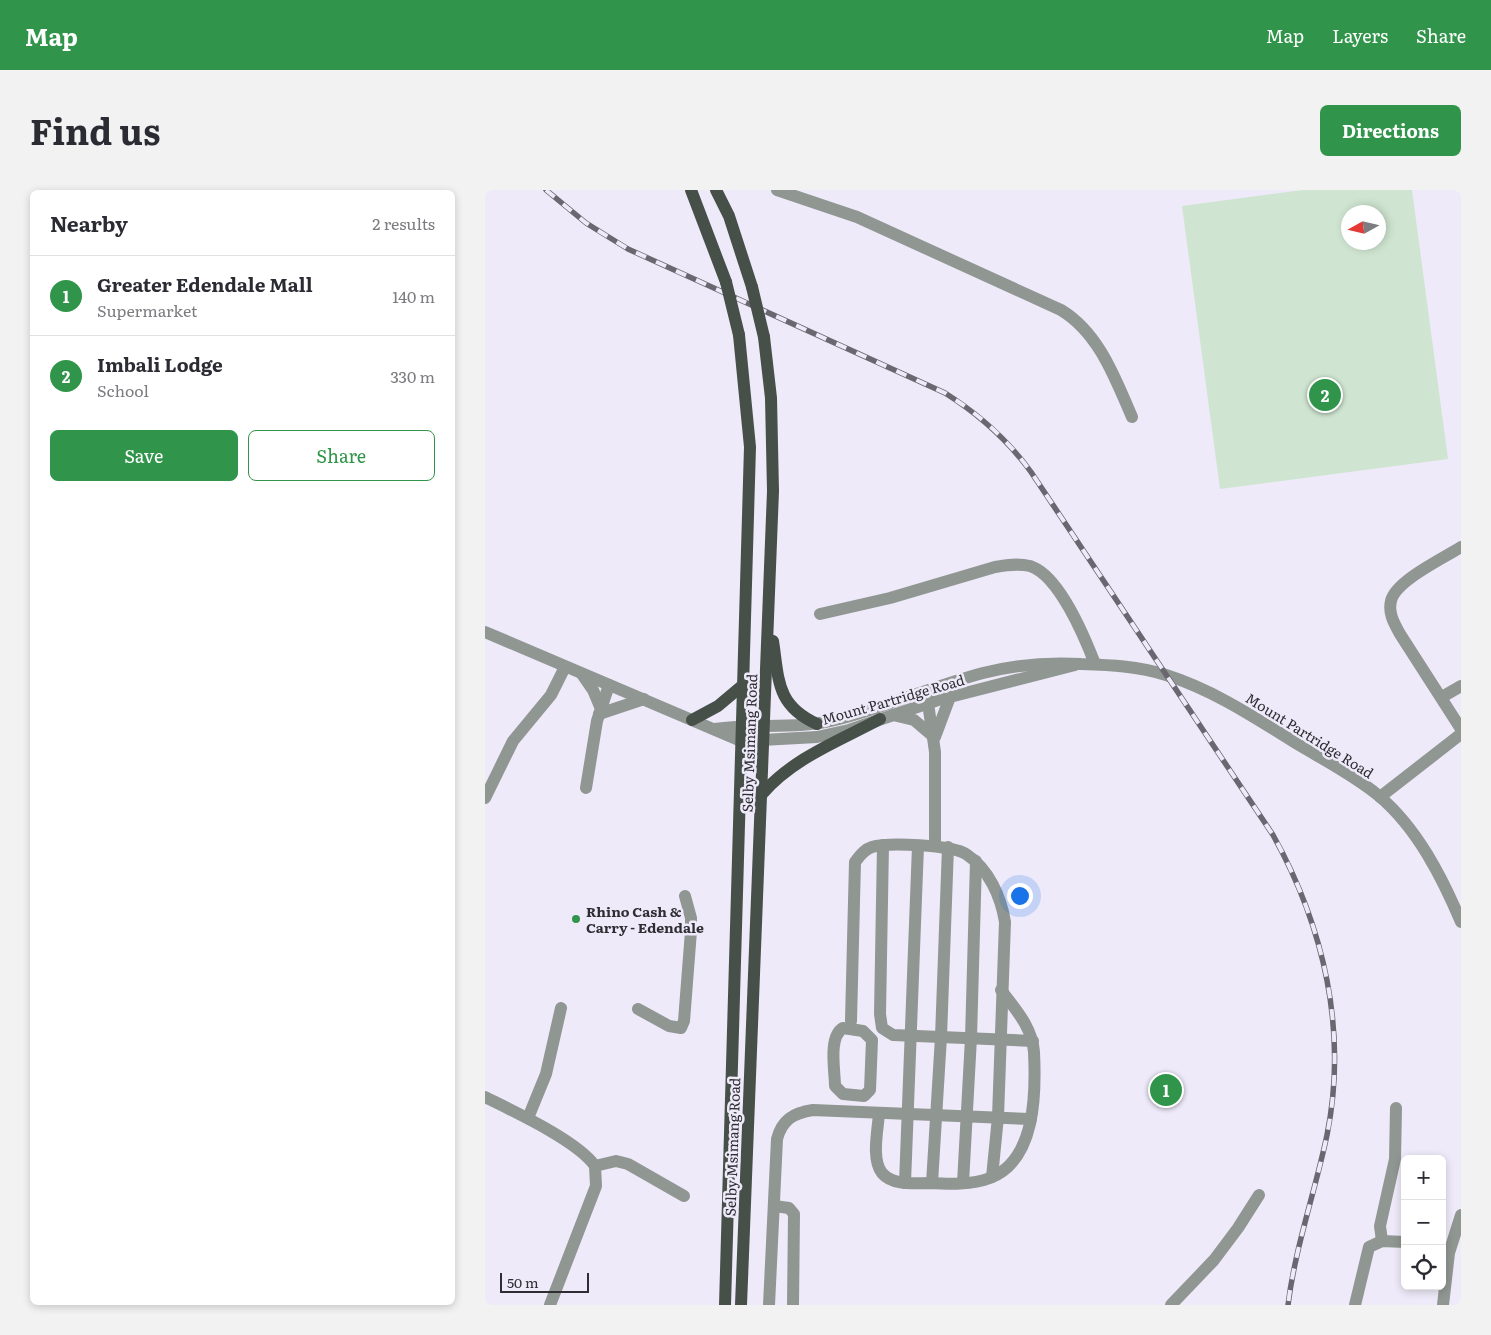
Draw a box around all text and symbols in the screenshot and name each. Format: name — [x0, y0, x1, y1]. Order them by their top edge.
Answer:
text: Map — [25, 18, 78, 53]
text: Map — [1266, 22, 1304, 49]
text: Layers — [1332, 22, 1388, 49]
text: Share — [1416, 22, 1466, 49]
text: Find us — [30, 104, 160, 156]
button: Directions — [1320, 105, 1461, 156]
north arrow — [1341, 205, 1386, 250]
text: Nearby — [50, 207, 128, 238]
text: 2 results — [372, 211, 435, 235]
text: Greater Edendale Mall — [97, 270, 313, 298]
text: 1 — [63, 284, 69, 308]
text: 140 m — [392, 284, 435, 308]
text: Supermarket — [97, 298, 197, 322]
text: Imbali Lodge — [97, 350, 223, 378]
text: 2 — [62, 364, 70, 388]
text: 330 m — [390, 364, 435, 388]
pin: 2 — [1309, 376, 1341, 414]
text: School — [97, 378, 149, 402]
button: Save — [50, 430, 238, 481]
button: Share — [248, 430, 435, 481]
street label: Mount Partridge Road — [819, 669, 967, 729]
street label: Selby Msimang Road — [737, 673, 761, 813]
street label: Mount Partridge Road — [1242, 687, 1378, 783]
your location — [1007, 883, 1033, 909]
place label: Rhino Cash & Carry - Edendale — [586, 901, 704, 937]
marker: Rhino Cash & Carry - Edendale — [570, 913, 582, 925]
pin: 1 — [1150, 1071, 1182, 1109]
street label: Selby Msimang Road — [720, 1077, 744, 1217]
map controls — [1401, 1155, 1446, 1290]
button: + — [1401, 1155, 1446, 1200]
button: − — [1401, 1200, 1446, 1245]
button: locate — [1401, 1245, 1446, 1290]
scale bar — [500, 1270, 589, 1293]
text: 50 m — [507, 1272, 539, 1292]

